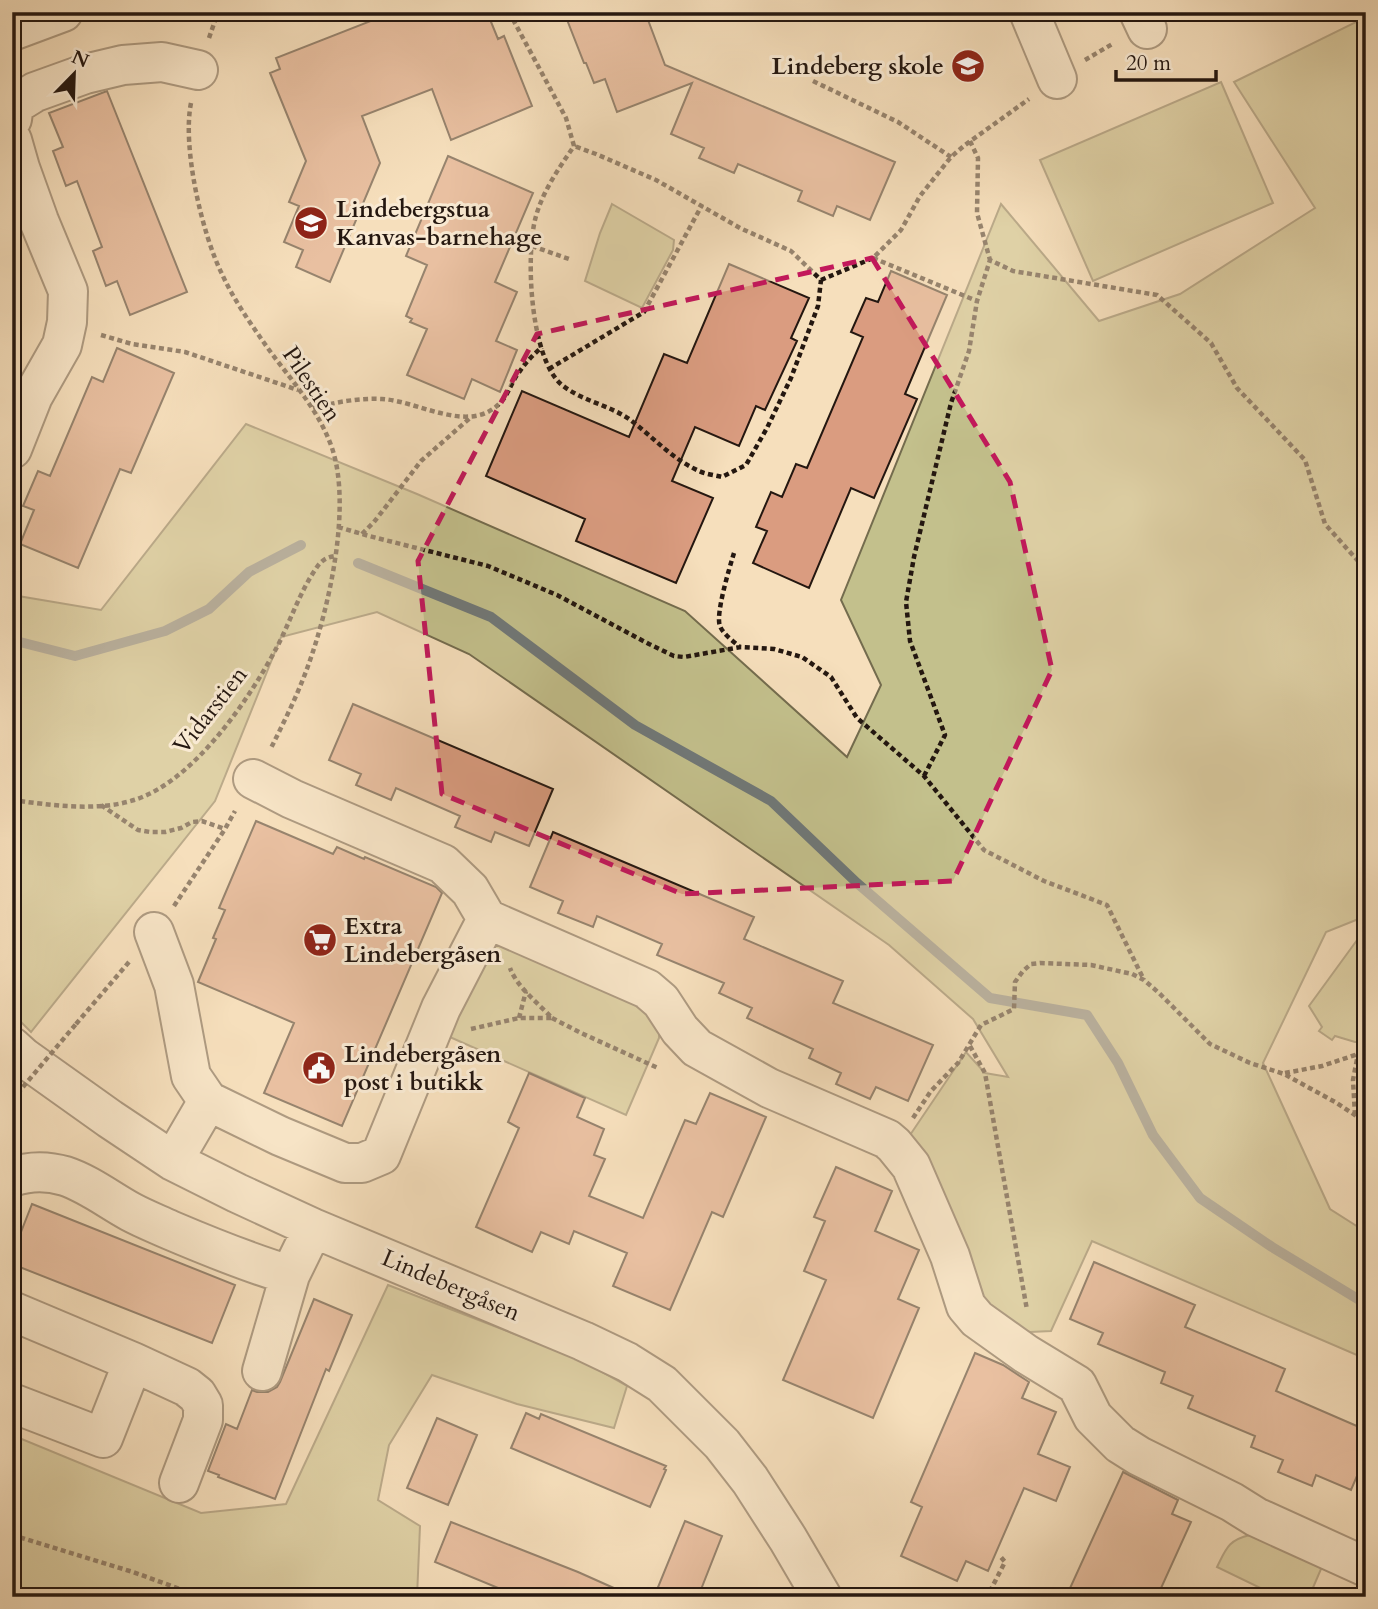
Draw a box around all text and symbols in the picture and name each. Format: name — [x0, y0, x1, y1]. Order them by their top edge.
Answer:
north arrow — [38, 38, 108, 108]
scale bar — [1116, 38, 1215, 82]
text: N — [68, 44, 93, 75]
school or university icon: Lindeberg skole — [949, 47, 987, 85]
text: 20 m — [1126, 49, 1171, 78]
place label: Lindeberg skole — [772, 50, 944, 83]
place label: Lindebergstua Kanvas-barnehage — [336, 193, 542, 254]
school or university icon: Lindebergstua Kanvas-barnehage — [292, 204, 330, 242]
street label: Pilestien — [274, 340, 349, 429]
street label: Vidarstien — [166, 659, 255, 761]
place label: Extra Lindebergåsen — [344, 910, 502, 971]
supermarket icon: Extra Lindebergåsen — [301, 921, 339, 959]
place label: Lindebergåsen post i butikk — [344, 1038, 502, 1099]
public building icon: Lindebergåsen post i butikk — [300, 1049, 338, 1087]
street label: Lindebergåsen — [376, 1241, 525, 1330]

